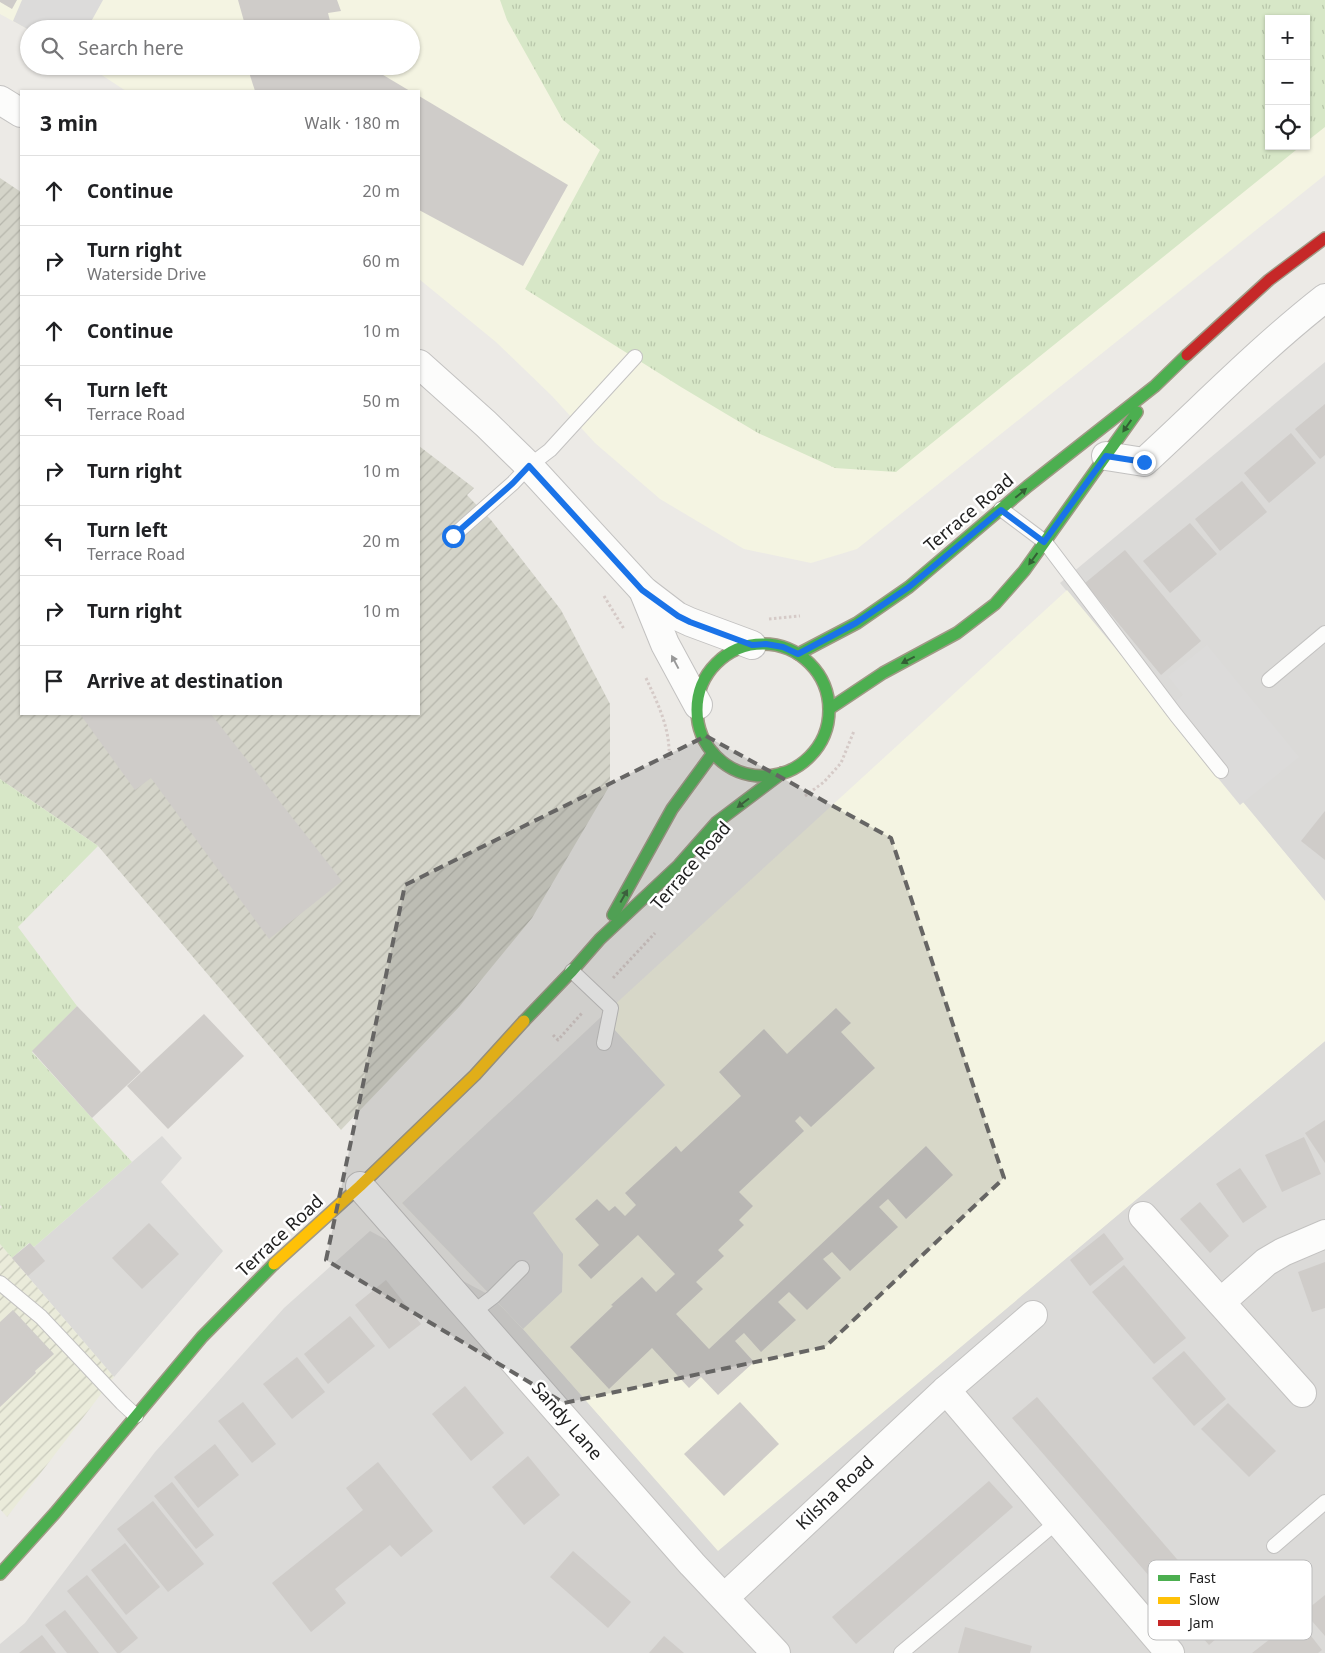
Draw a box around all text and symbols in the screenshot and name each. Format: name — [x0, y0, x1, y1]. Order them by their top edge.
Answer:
map controls — [1265, 15, 1310, 150]
button: + — [1265, 15, 1310, 60]
search box — [20, 20, 420, 75]
icon: search — [38, 34, 66, 62]
text: Search here — [78, 35, 184, 61]
button: − — [1265, 60, 1310, 105]
button: locate — [1265, 105, 1310, 150]
text: 3 min — [40, 109, 98, 137]
text: Walk · 180 m — [305, 112, 400, 134]
icon: ahead — [40, 177, 68, 205]
text: Continue — [87, 178, 173, 204]
text: 20 m — [363, 180, 400, 202]
text: Turn right — [87, 237, 182, 263]
icon: right — [40, 247, 68, 275]
text: 60 m — [363, 250, 400, 272]
text: Waterside Drive — [87, 263, 206, 285]
icon: ahead — [40, 317, 68, 345]
text: Continue — [87, 318, 173, 344]
text: 10 m — [363, 320, 400, 342]
text: Turn left — [87, 377, 168, 403]
icon: left — [40, 387, 68, 415]
text: 50 m — [363, 390, 400, 412]
text: Terrace Road — [87, 403, 185, 425]
one-way arrow — [1122, 419, 1132, 433]
route end — [1133, 451, 1156, 474]
icon: right — [40, 457, 68, 485]
text: Turn right — [87, 458, 182, 484]
text: 10 m — [363, 460, 400, 482]
street label: Terrace Road — [918, 468, 1018, 557]
one-way arrow — [1014, 487, 1027, 498]
text: Turn left — [87, 517, 168, 543]
route start — [442, 525, 465, 548]
icon: left — [40, 527, 68, 555]
text: 20 m — [363, 530, 400, 552]
text: Terrace Road — [87, 543, 185, 565]
one-way arrow — [1028, 552, 1038, 566]
icon: right — [40, 597, 68, 625]
text: Turn right — [87, 598, 182, 624]
text: 10 m — [363, 600, 400, 622]
one-way arrow — [671, 655, 679, 669]
one-way arrow — [901, 656, 916, 664]
icon: arrive — [40, 667, 68, 695]
text: Arrive at destination — [87, 668, 283, 694]
one-way arrow — [737, 797, 750, 808]
street label: Terrace Road — [645, 816, 735, 915]
one-way arrow — [620, 889, 628, 903]
street label: Terrace Road — [231, 1189, 328, 1282]
street label: Sandy Lane — [527, 1376, 609, 1465]
street label: Kilsha Road — [790, 1450, 878, 1535]
legend — [1148, 1560, 1312, 1640]
text: Fast — [1189, 1568, 1216, 1587]
text: Slow — [1189, 1590, 1220, 1609]
text: Jam — [1187, 1613, 1214, 1632]

